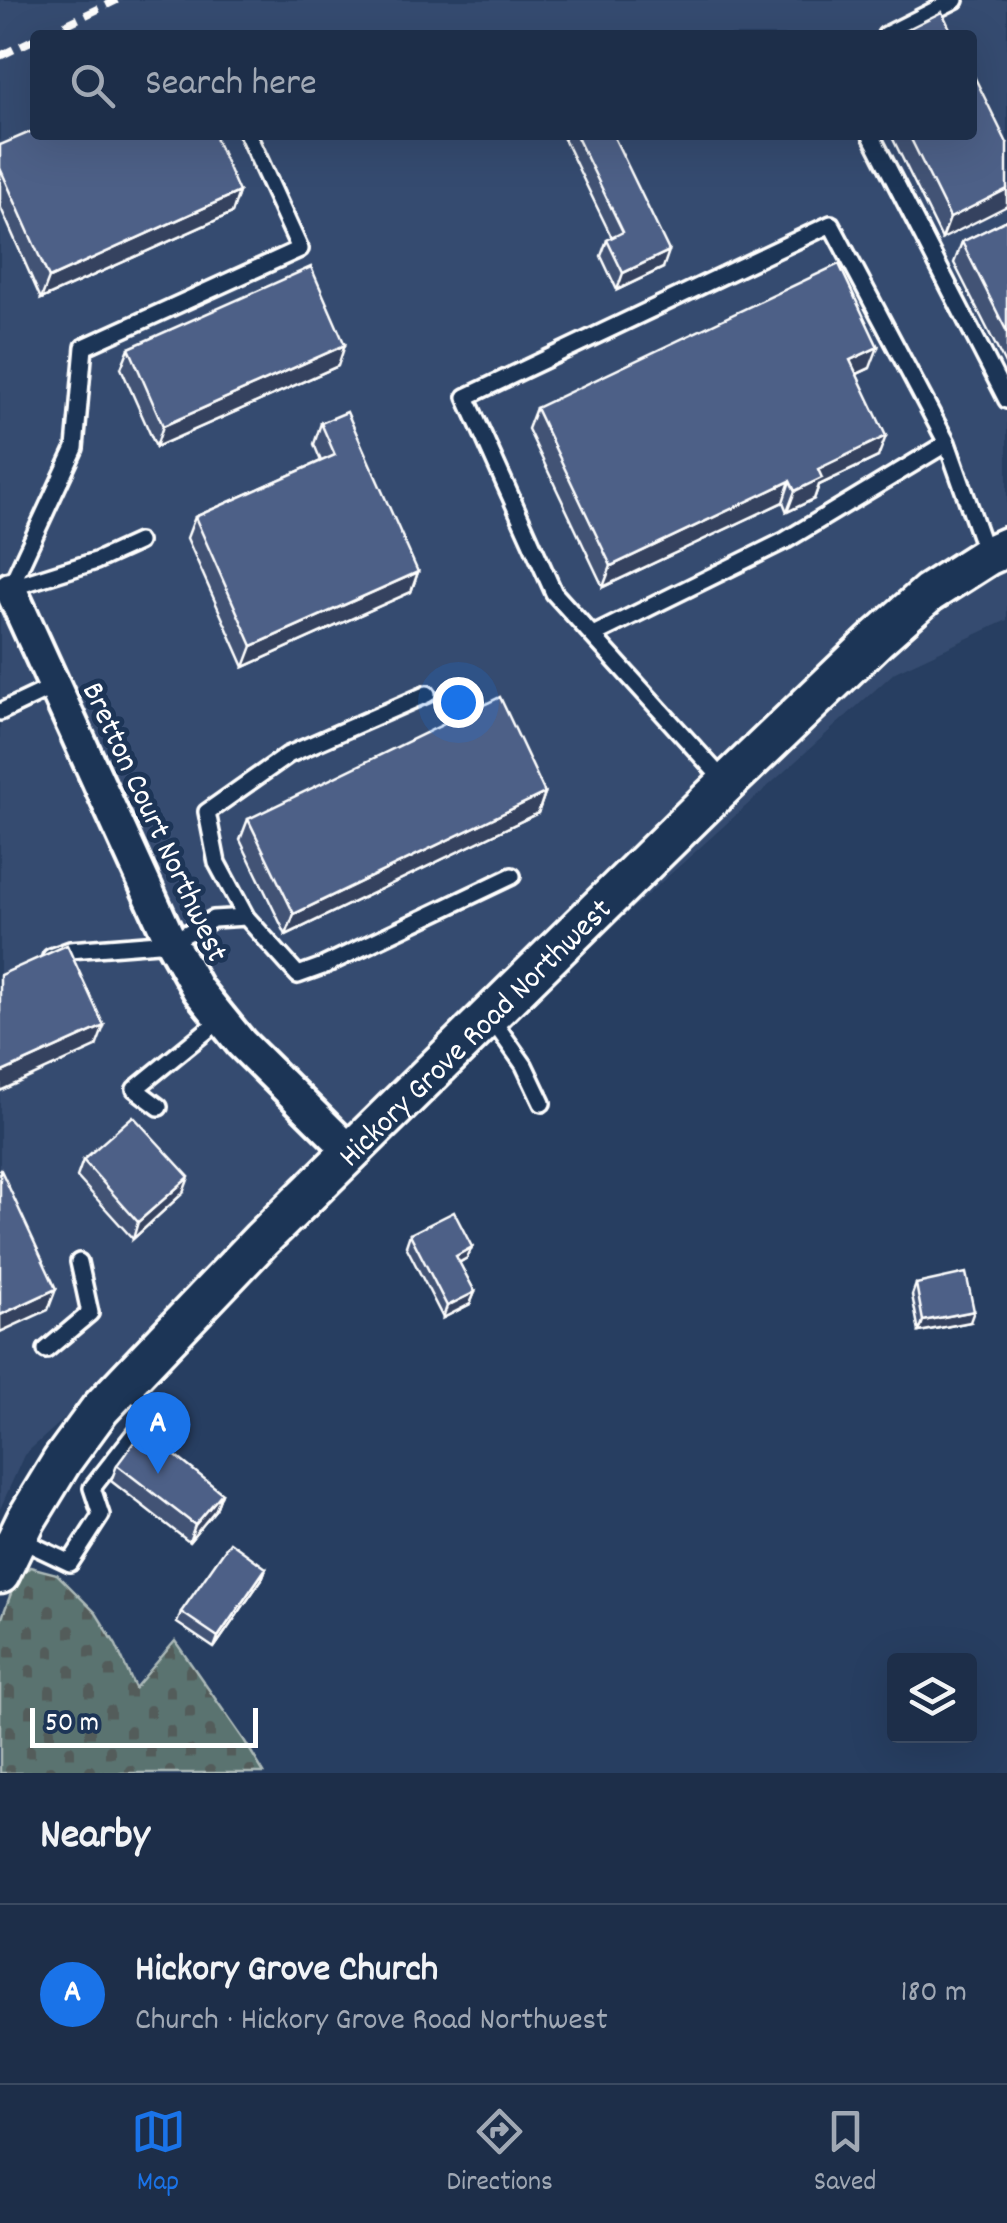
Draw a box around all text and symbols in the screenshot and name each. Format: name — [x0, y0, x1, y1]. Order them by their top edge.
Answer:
search box — [30, 30, 977, 140]
icon: search — [65, 58, 120, 113]
text: Search here — [145, 58, 317, 113]
street label: Bretton Court Northwest — [67, 675, 238, 971]
your location — [433, 677, 484, 728]
street label: Hickory Grove Road Northwest — [330, 889, 625, 1180]
pin: A — [126, 1392, 190, 1474]
map controls — [887, 1653, 977, 1743]
button: layers — [887, 1653, 977, 1743]
scale bar — [30, 1703, 258, 1748]
text: 50 m — [45, 1705, 99, 1745]
text: Nearby — [40, 1808, 150, 1868]
text: Hickory Grove Church — [135, 1944, 438, 1999]
text: A — [64, 1971, 81, 2017]
text: 180 m — [900, 1971, 967, 2017]
text: Church · Hickory Grove Road Northwest — [135, 1999, 608, 2045]
tab: Map — [131, 2104, 186, 2204]
tab: Directions — [447, 2104, 553, 2204]
tab: Saved — [814, 2104, 876, 2204]

